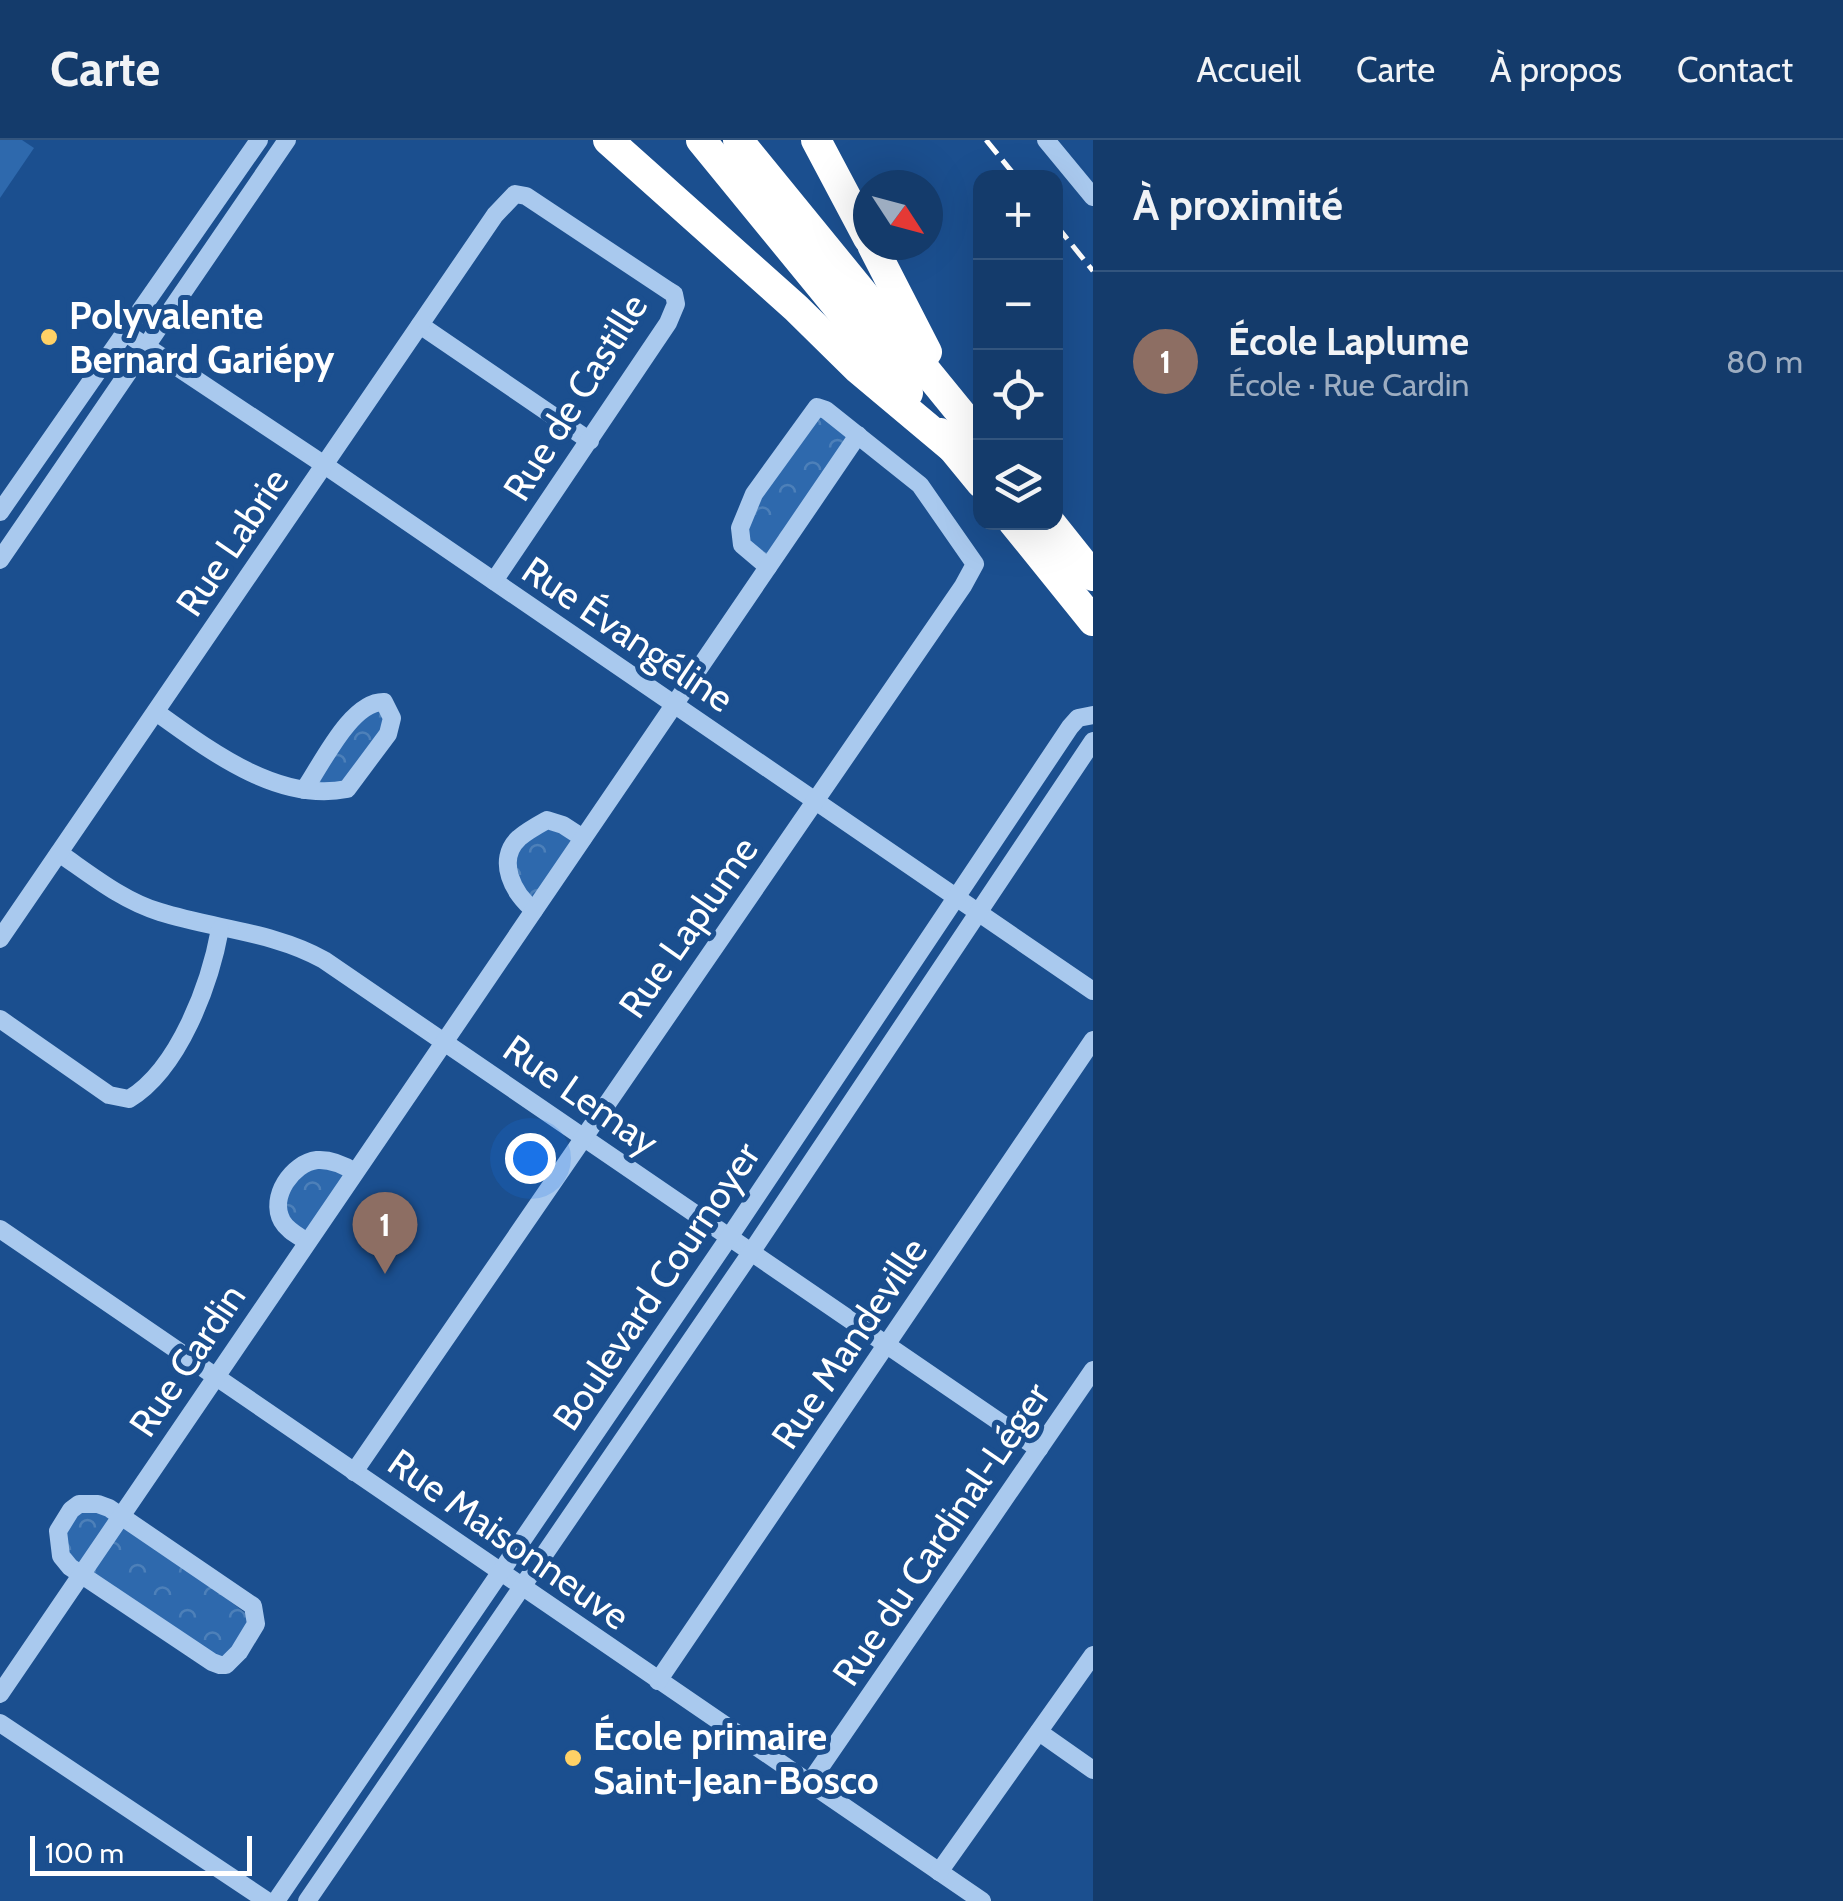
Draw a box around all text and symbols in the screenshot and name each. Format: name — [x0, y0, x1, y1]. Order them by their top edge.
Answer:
text: Carte — [50, 40, 160, 98]
text: Accueil — [1196, 48, 1301, 91]
text: Carte — [1356, 48, 1435, 91]
text: À propos — [1490, 48, 1622, 91]
text: Contact — [1677, 48, 1793, 91]
north arrow — [853, 170, 943, 260]
map controls — [973, 170, 1063, 530]
button: + — [973, 170, 1063, 260]
text: À proximité — [1133, 179, 1343, 231]
button: − — [973, 260, 1063, 350]
street label: Rue de Castille — [493, 285, 657, 509]
place label: Polyvalente Bernard Gariépy — [69, 292, 335, 383]
text: École Laplume — [1228, 318, 1469, 365]
marker: Polyvalente Bernard Gariépy — [38, 326, 60, 348]
text: 1 — [1160, 342, 1171, 381]
text: 80 m — [1726, 342, 1803, 381]
button: locate — [973, 350, 1063, 440]
text: École · Rue Cardin — [1228, 365, 1469, 404]
button: layers — [973, 440, 1063, 530]
street label: Rue Labrie — [165, 459, 299, 625]
street label: Rue Évangéline — [513, 546, 743, 722]
street label: Rue Laplume — [608, 827, 768, 1027]
street label: Rue Lemay — [494, 1025, 668, 1165]
your location — [505, 1133, 556, 1184]
street label: Boulevard Cournoyer — [542, 1133, 770, 1439]
pin: 1 — [352, 1192, 418, 1274]
street label: Rue Mandeville — [761, 1228, 937, 1458]
street label: Rue Cardin — [119, 1275, 255, 1445]
street label: Rue du Cardinal-Léger — [822, 1374, 1060, 1694]
street label: Rue Maisonneuve — [379, 1438, 639, 1640]
place label: École primaire Saint-Jean-Bosco — [593, 1713, 879, 1804]
marker: École primaire Saint-Jean-Bosco — [562, 1747, 584, 1769]
scale bar — [30, 1831, 252, 1876]
text: 100 m — [45, 1836, 124, 1870]

